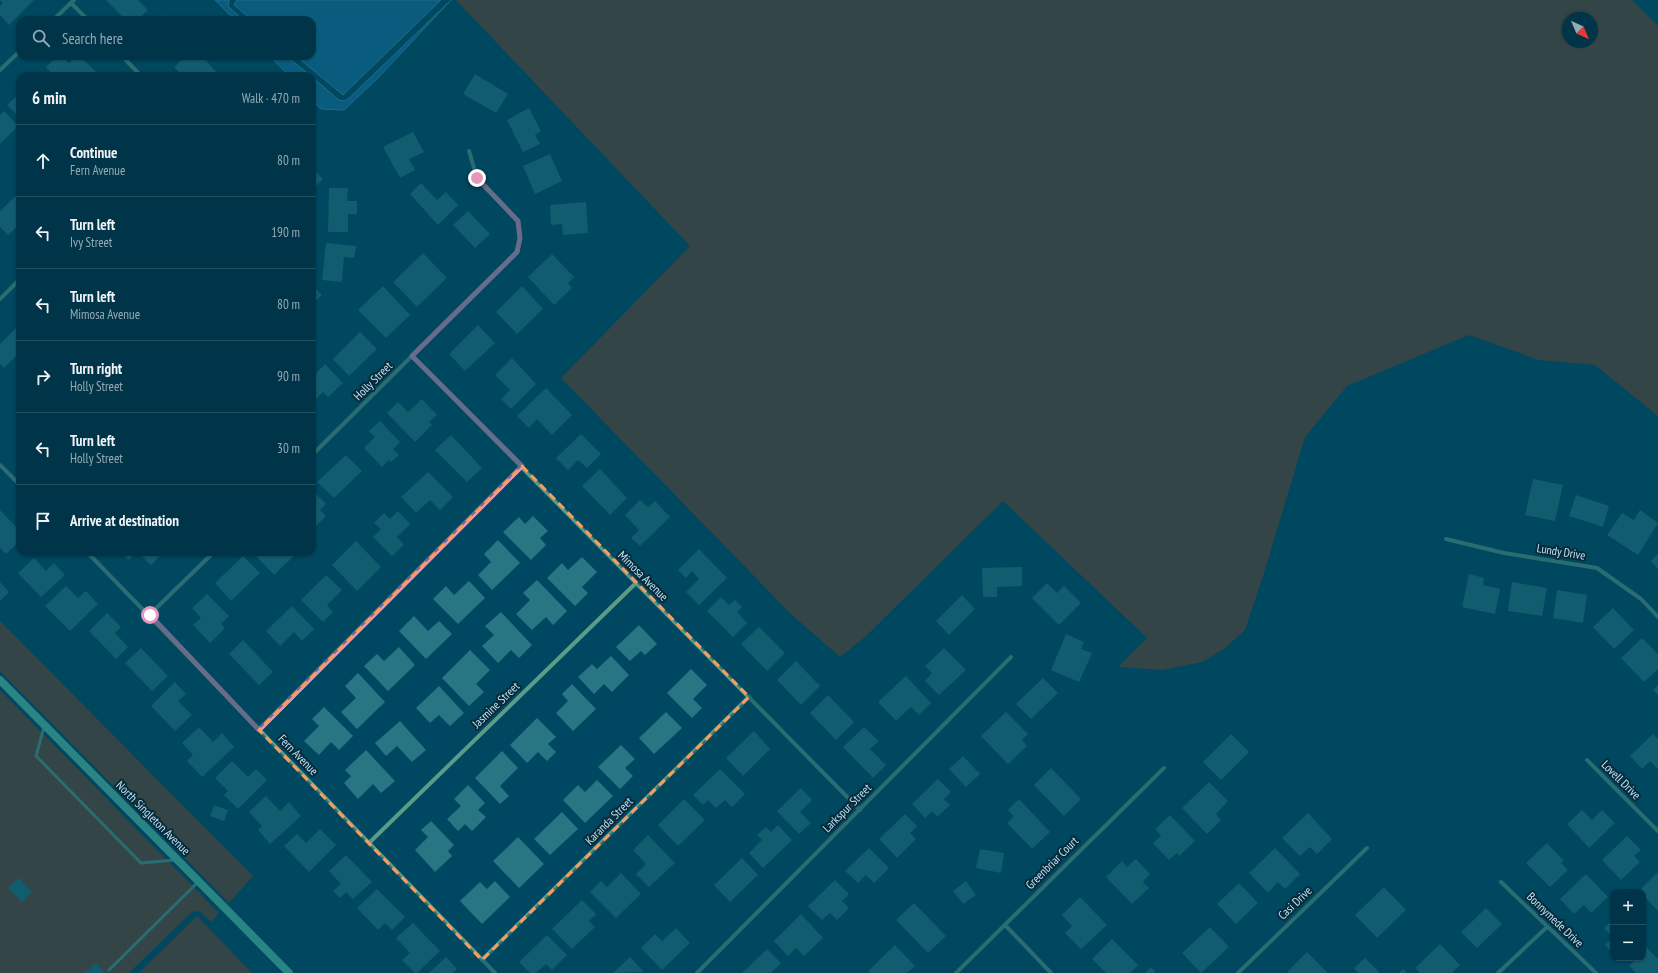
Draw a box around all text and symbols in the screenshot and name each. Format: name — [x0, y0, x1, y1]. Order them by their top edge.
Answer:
north arrow — [1562, 12, 1598, 48]
search box — [16, 16, 316, 60]
icon: search — [30, 27, 52, 49]
text: Search here — [62, 29, 123, 48]
text: 6 min — [32, 87, 66, 109]
text: Walk · 470 m — [242, 90, 300, 107]
text: Continue — [70, 143, 117, 162]
icon: ahead — [32, 150, 54, 172]
text: 80 m — [277, 152, 300, 169]
text: Fern Avenue — [70, 162, 125, 179]
route end — [468, 169, 486, 187]
text: Turn left — [70, 215, 115, 234]
icon: left — [32, 222, 54, 244]
text: 190 m — [271, 224, 300, 241]
text: Ivy Street — [70, 234, 112, 251]
text: Turn left — [70, 287, 115, 306]
icon: left — [32, 294, 54, 316]
text: 80 m — [277, 296, 300, 313]
text: Mimosa Avenue — [70, 306, 140, 323]
street label: Holly Street — [350, 358, 396, 403]
text: Turn right — [70, 359, 122, 378]
icon: right — [32, 366, 54, 388]
text: 90 m — [277, 368, 300, 385]
text: Holly Street — [70, 378, 123, 395]
text: Turn left — [70, 431, 115, 450]
icon: left — [32, 438, 54, 460]
text: 30 m — [277, 440, 300, 457]
text: Holly Street — [70, 450, 123, 467]
icon: arrive — [32, 510, 54, 532]
text: Arrive at destination — [70, 511, 179, 530]
street label: Lundy Drive — [1536, 540, 1586, 563]
street label: Mimosa Avenue — [615, 547, 672, 604]
route start — [141, 606, 159, 624]
street label: Jasmine Street — [468, 678, 523, 731]
street label: Fern Avenue — [275, 731, 322, 778]
street label: Lovell Drive — [1599, 757, 1644, 802]
street label: North Singleton Avenue — [113, 778, 194, 858]
street label: Larkspur Street — [819, 780, 875, 835]
street label: Karanda Street — [582, 793, 636, 848]
street label: Greenbriar Court — [1022, 833, 1082, 892]
street label: Casi Drive — [1275, 883, 1315, 922]
street label: Bonnymede Drive — [1524, 889, 1587, 950]
map controls — [1610, 889, 1646, 961]
button: + — [1610, 889, 1646, 925]
button: − — [1610, 925, 1646, 961]

